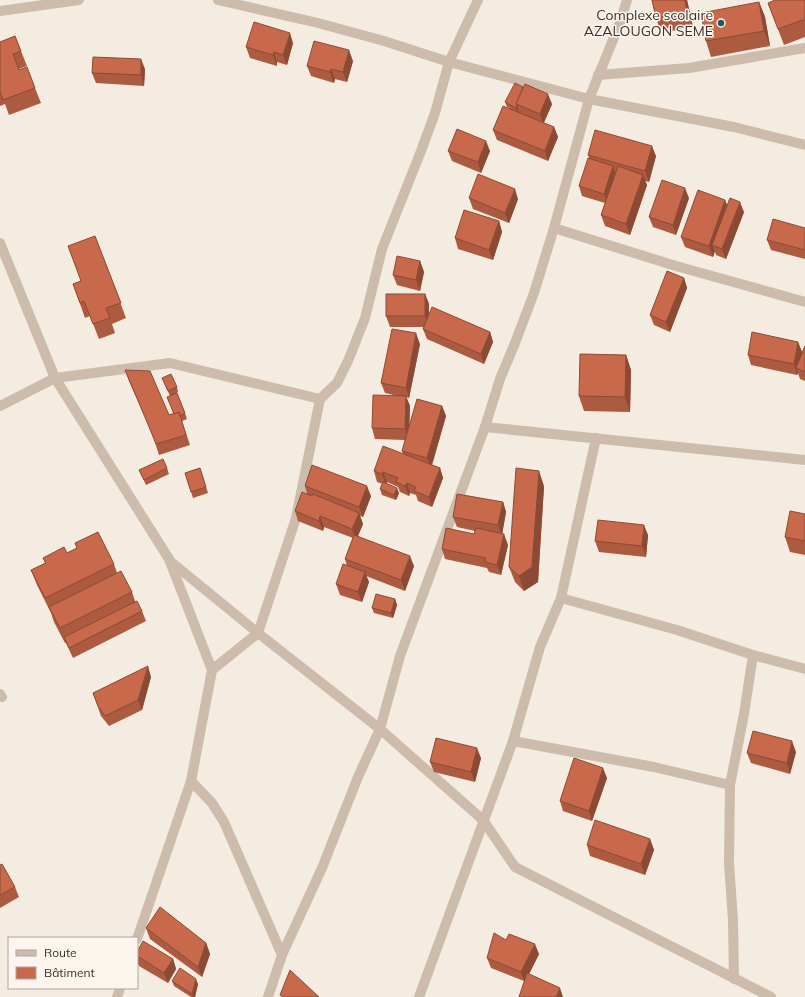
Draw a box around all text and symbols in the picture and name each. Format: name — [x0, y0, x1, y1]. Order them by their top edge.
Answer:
place label: Complexe scolaire AZALOUGON SEME — [584, 6, 713, 40]
marker: Complexe scolaire AZALOUGON SEME — [716, 18, 726, 28]
legend — [8, 937, 138, 989]
text: Route — [44, 945, 77, 960]
text: Bâtiment — [44, 965, 95, 980]

